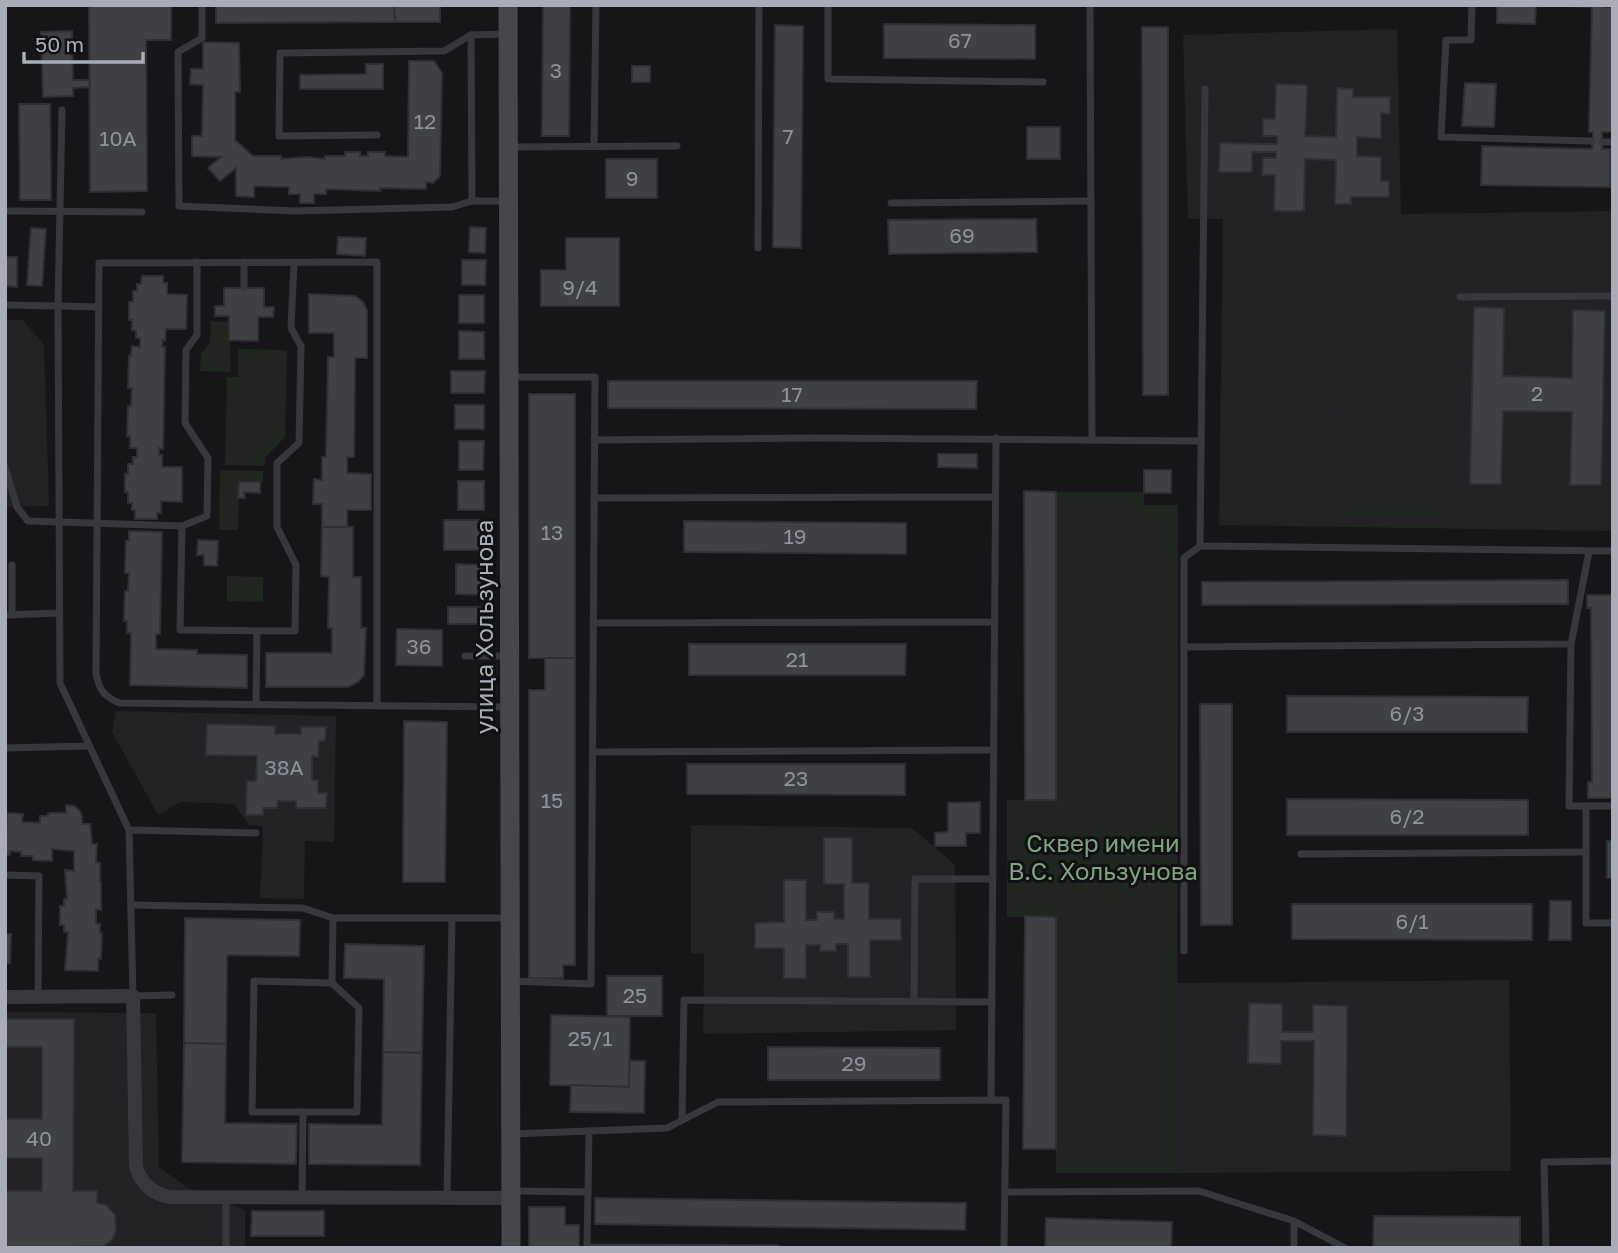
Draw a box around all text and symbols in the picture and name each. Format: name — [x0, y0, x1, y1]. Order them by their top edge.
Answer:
scale bar — [24, 21, 144, 65]
house number: 67 — [948, 27, 972, 53]
text: 50 m — [35, 31, 84, 57]
house number: 3 — [550, 57, 562, 83]
house number: 12 — [414, 108, 436, 134]
house number: 7 — [782, 123, 794, 149]
house number: 10А — [99, 125, 137, 151]
house number: 9 — [626, 165, 638, 191]
house number: 69 — [949, 222, 975, 248]
house number: 9/4 — [562, 274, 598, 300]
house number: 2 — [1531, 380, 1543, 406]
house number: 17 — [781, 381, 803, 407]
house number: 13 — [541, 519, 563, 545]
street label: улица Хользунова — [469, 520, 498, 734]
house number: 19 — [784, 523, 806, 549]
house number: 36 — [407, 633, 432, 659]
house number: 21 — [786, 646, 808, 672]
house number: 6/3 — [1389, 700, 1425, 726]
house number: 38А — [264, 754, 304, 780]
house number: 23 — [784, 765, 808, 791]
house number: 15 — [541, 787, 563, 813]
house number: 6/2 — [1390, 803, 1424, 829]
park label: Сквер имени В.С. Хользунова — [1008, 828, 1198, 885]
house number: 6/1 — [1396, 908, 1428, 934]
house number: 25 — [623, 982, 647, 1008]
house number: 25/1 — [568, 1025, 612, 1051]
house number: 29 — [842, 1050, 866, 1076]
house number: 40 — [26, 1125, 52, 1151]

